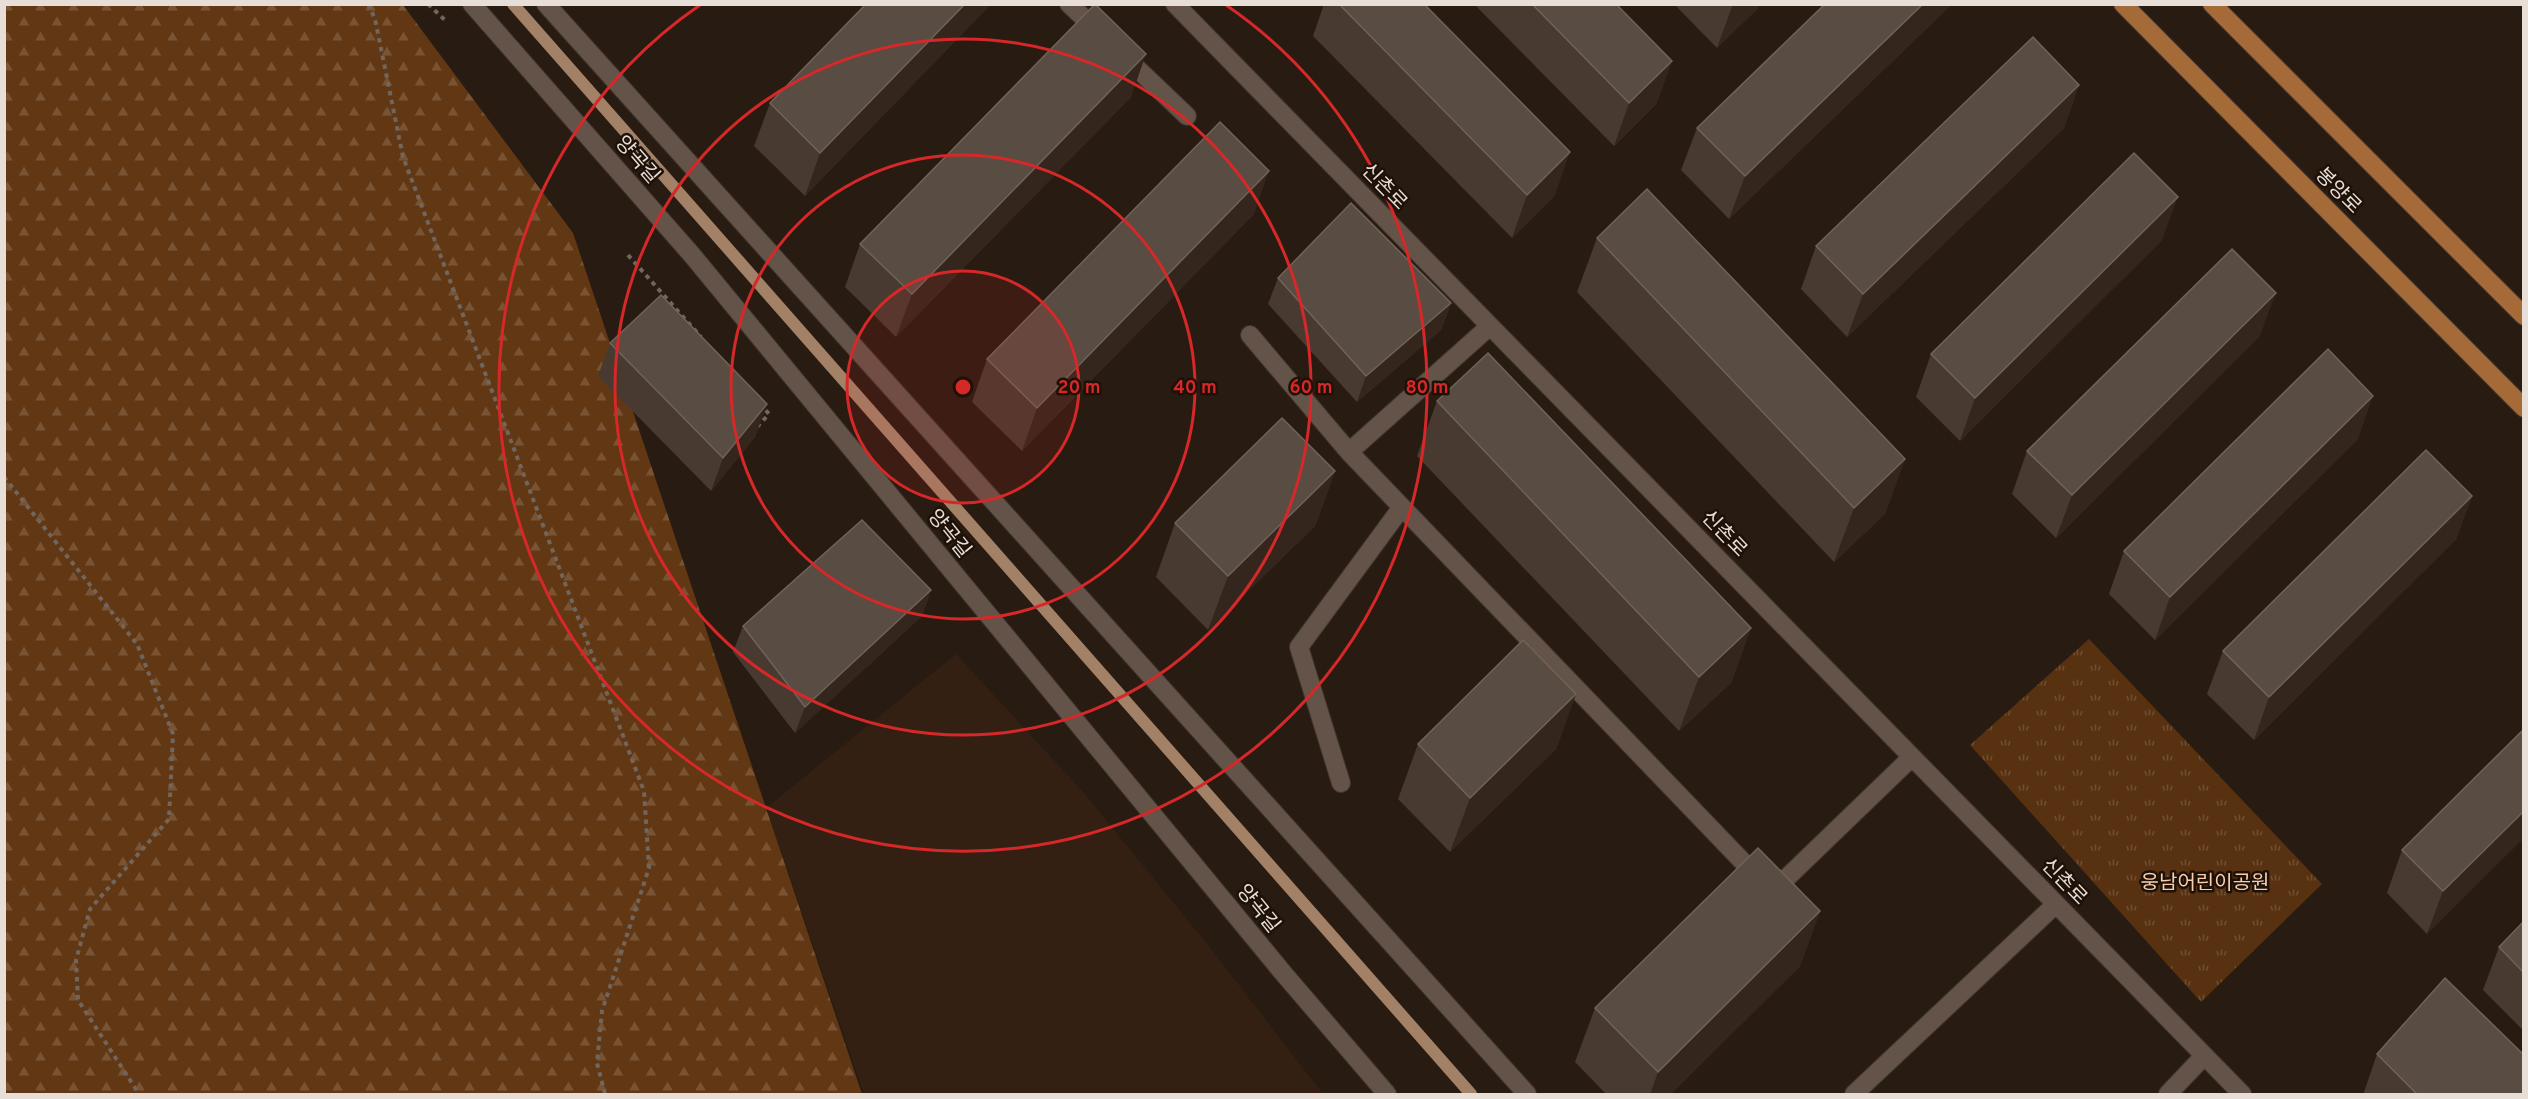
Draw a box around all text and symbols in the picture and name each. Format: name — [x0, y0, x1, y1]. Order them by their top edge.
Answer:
street label: 양곡길 — [609, 131, 664, 190]
street label: 신촌로 — [1355, 159, 1412, 216]
street label: 봉양로 — [2309, 163, 2366, 220]
centre of rings — [953, 377, 973, 397]
text: 20 m — [1057, 377, 1101, 400]
text: 40 m — [1173, 377, 1217, 400]
text: 60 m — [1289, 377, 1333, 400]
text: 80 m — [1405, 377, 1449, 400]
street label: 양곡길 — [921, 505, 976, 564]
street label: 신촌로 — [1695, 506, 1752, 563]
street label: 신촌로 — [2035, 854, 2092, 911]
park label: 웅남어린이공원 — [2141, 871, 2269, 897]
street label: 양곡길 — [1230, 880, 1285, 939]

